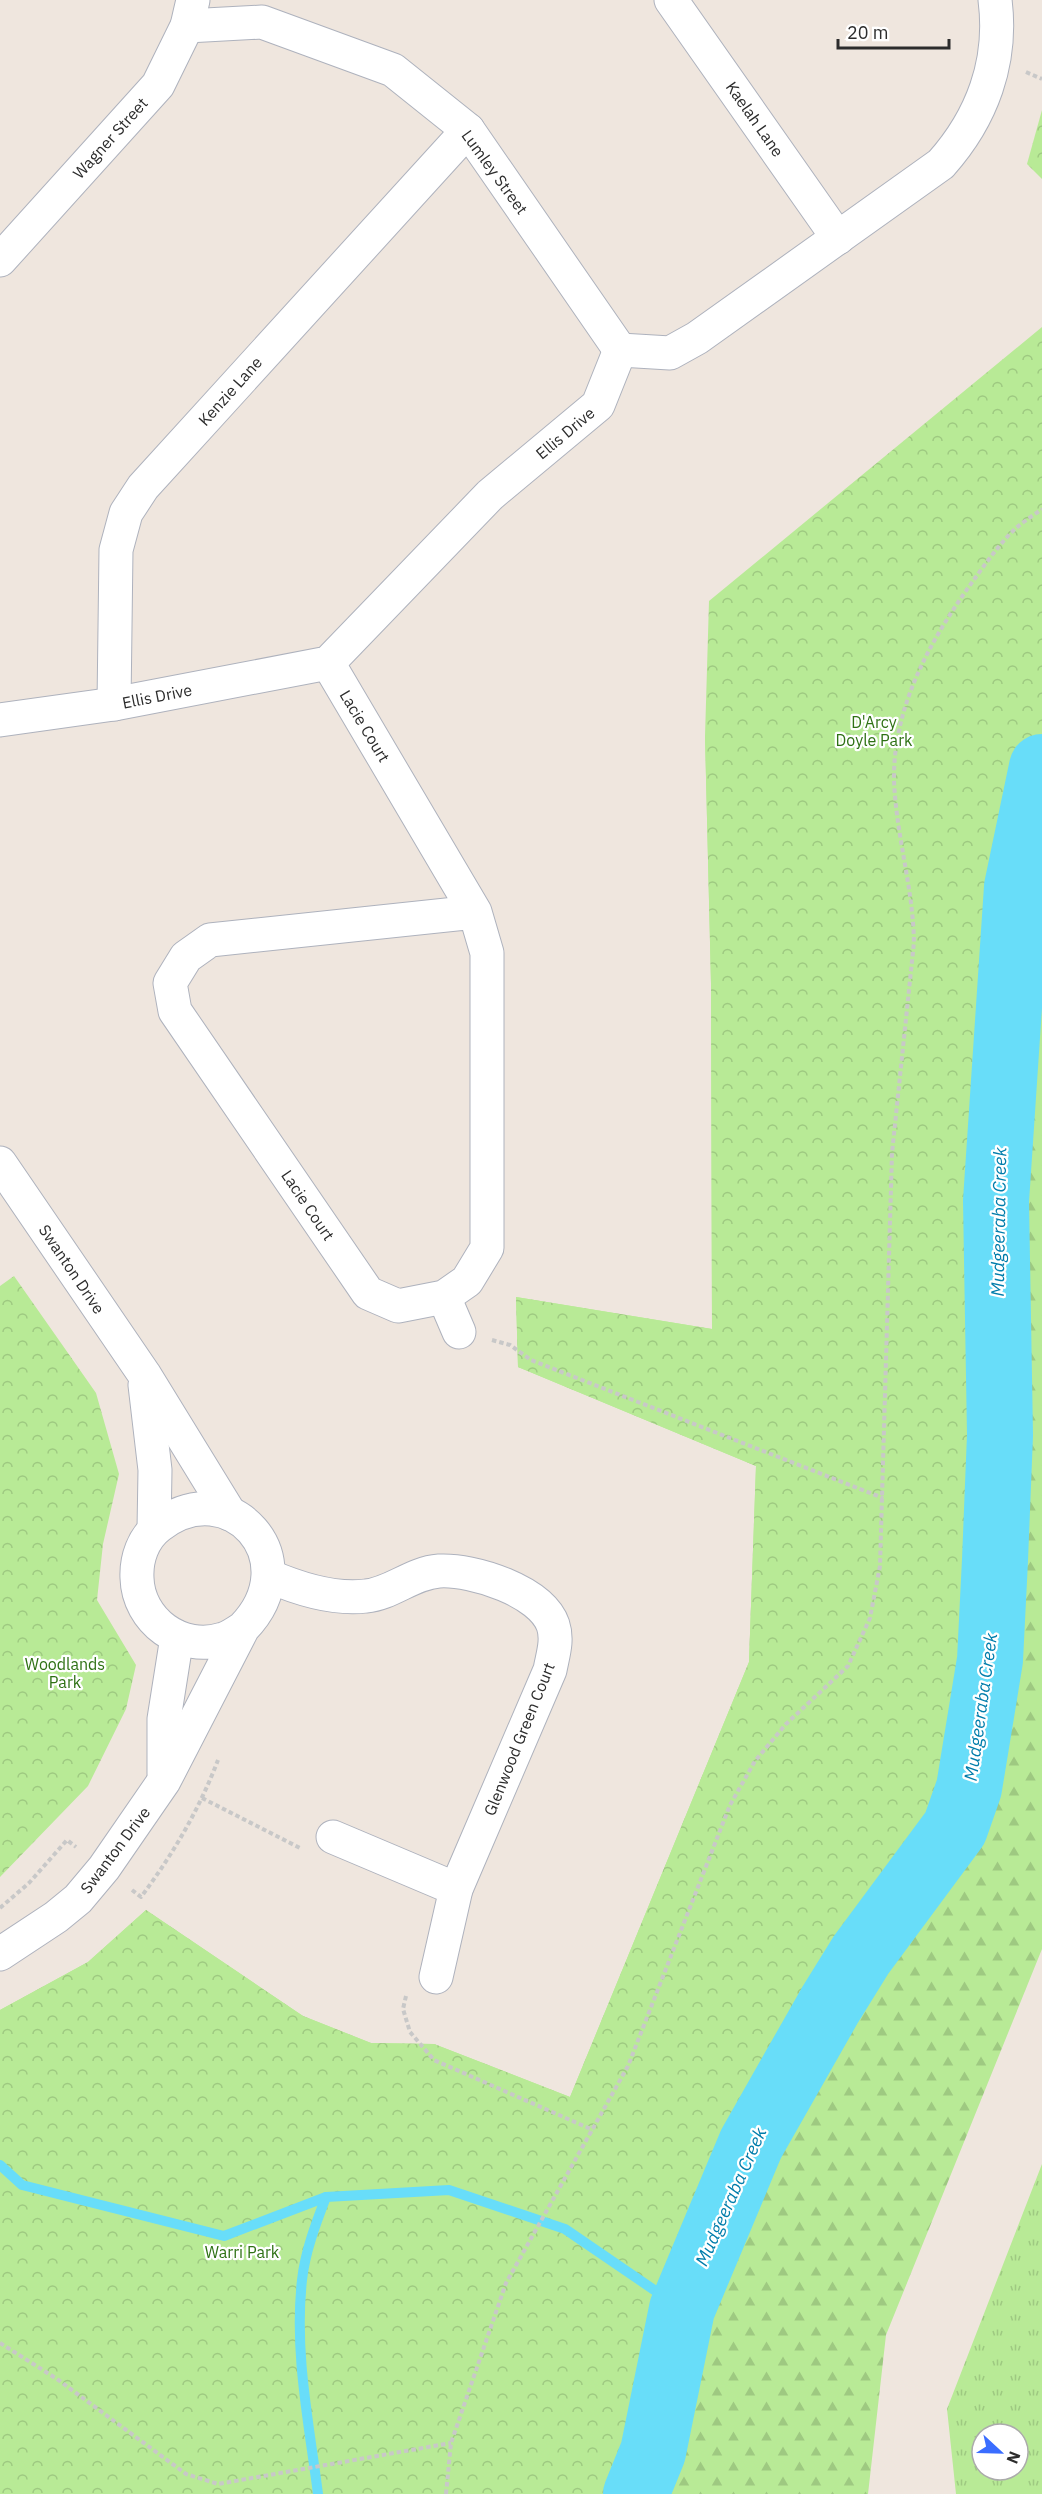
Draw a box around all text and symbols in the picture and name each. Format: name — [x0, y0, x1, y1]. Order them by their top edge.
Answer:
scale bar — [838, 12, 949, 50]
text: 20 m — [847, 21, 889, 44]
street label: Kaelah Lane — [722, 77, 788, 161]
street label: Wagner Street — [68, 93, 152, 183]
street label: Lumley Street — [458, 126, 532, 218]
street label: Kenzie Lane — [194, 352, 266, 430]
street label: Ellis Drive — [532, 402, 599, 463]
street label: Ellis Drive — [120, 679, 194, 713]
street label: Lacie Court — [336, 686, 394, 766]
park label: D'Arcy Doyle Park — [836, 712, 913, 750]
water label: Mudgeeraba Creek — [986, 1147, 1011, 1297]
street label: Lacie Court — [277, 1166, 339, 1244]
street label: Swanton Drive — [35, 1220, 109, 1318]
water label: Mudgeeraba Creek — [959, 1631, 1002, 1782]
park label: Woodlands Park — [25, 1654, 105, 1692]
street label: Glenwood Green Court — [479, 1660, 559, 1818]
street label: Swanton Drive — [76, 1802, 154, 1897]
water label: Mudgeeraba Creek — [690, 2123, 772, 2270]
park label: Warri Park — [205, 2242, 280, 2262]
north arrow — [970, 2422, 1030, 2482]
text: N — [1002, 2448, 1025, 2467]

